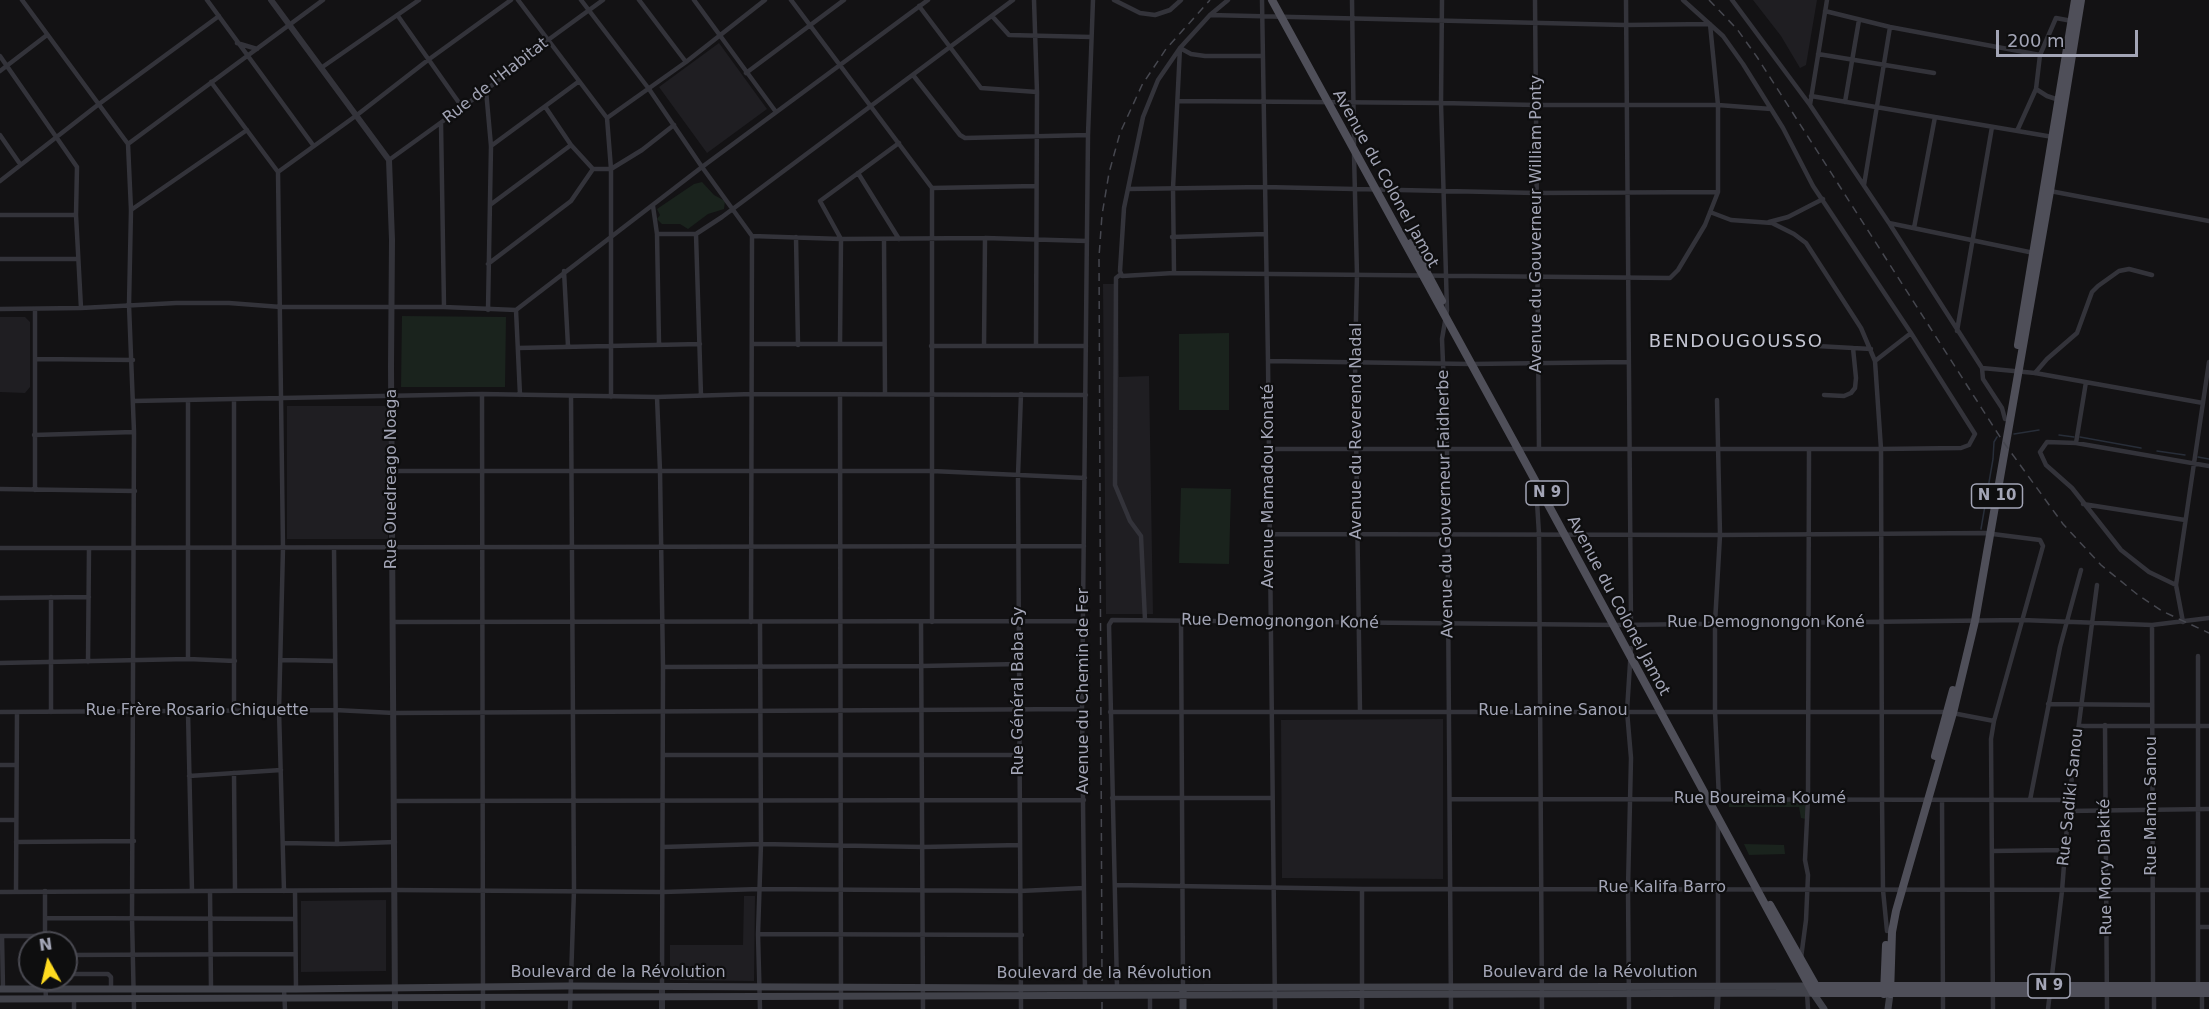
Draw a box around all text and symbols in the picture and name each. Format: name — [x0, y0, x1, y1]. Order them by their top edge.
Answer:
scale bar — [1999, 18, 2142, 56]
text: 200 m — [2007, 30, 2065, 51]
street label: Rue de l'Habitat — [440, 34, 552, 128]
street label: Avenue du Gouverneur William Ponty — [1527, 75, 1547, 373]
street label: Avenue du Colonel Jamot — [1328, 87, 1442, 271]
street label: Avenue du Reverend Nadal — [1347, 322, 1367, 540]
district label: BENDOUGOUSSO — [1649, 331, 1823, 353]
street label: Avenue du Gouverneur Faidherbe — [1434, 370, 1458, 638]
street label: Avenue Mamadou Konaté — [1259, 384, 1279, 588]
street label: Rue Ouedreago Noaga — [382, 389, 402, 569]
road number: N 9 — [1526, 481, 1568, 505]
road number: N 10 — [1972, 484, 2022, 508]
street label: Avenue du Colonel Jamot — [1562, 513, 1674, 699]
street label: Avenue du Chemin de Fer — [1074, 588, 1094, 794]
street label: Rue Général Baba Sy — [1009, 606, 1029, 776]
street label: Rue Demognongon Koné — [1181, 611, 1379, 633]
street label: Rue Demognongon Koné — [1667, 613, 1865, 633]
street label: Rue Frère Rosario Chiquette — [85, 701, 309, 721]
street label: Rue Lamine Sanou — [1478, 701, 1628, 721]
street label: Rue Sadiki Sanou — [2054, 727, 2088, 867]
street label: Rue Mama Sanou — [2142, 736, 2162, 876]
street label: Rue Boureima Koumé — [1674, 789, 1846, 809]
street label: Rue Mory Diakité — [2095, 799, 2117, 935]
street label: Rue Kalifa Barro — [1598, 878, 1726, 898]
north arrow — [18, 931, 78, 991]
text: N — [38, 934, 54, 955]
street label: Boulevard de la Révolution — [510, 963, 726, 983]
street label: Boulevard de la Révolution — [1482, 963, 1698, 983]
street label: Boulevard de la Révolution — [996, 964, 1212, 984]
road number: N 9 — [2028, 974, 2070, 998]

